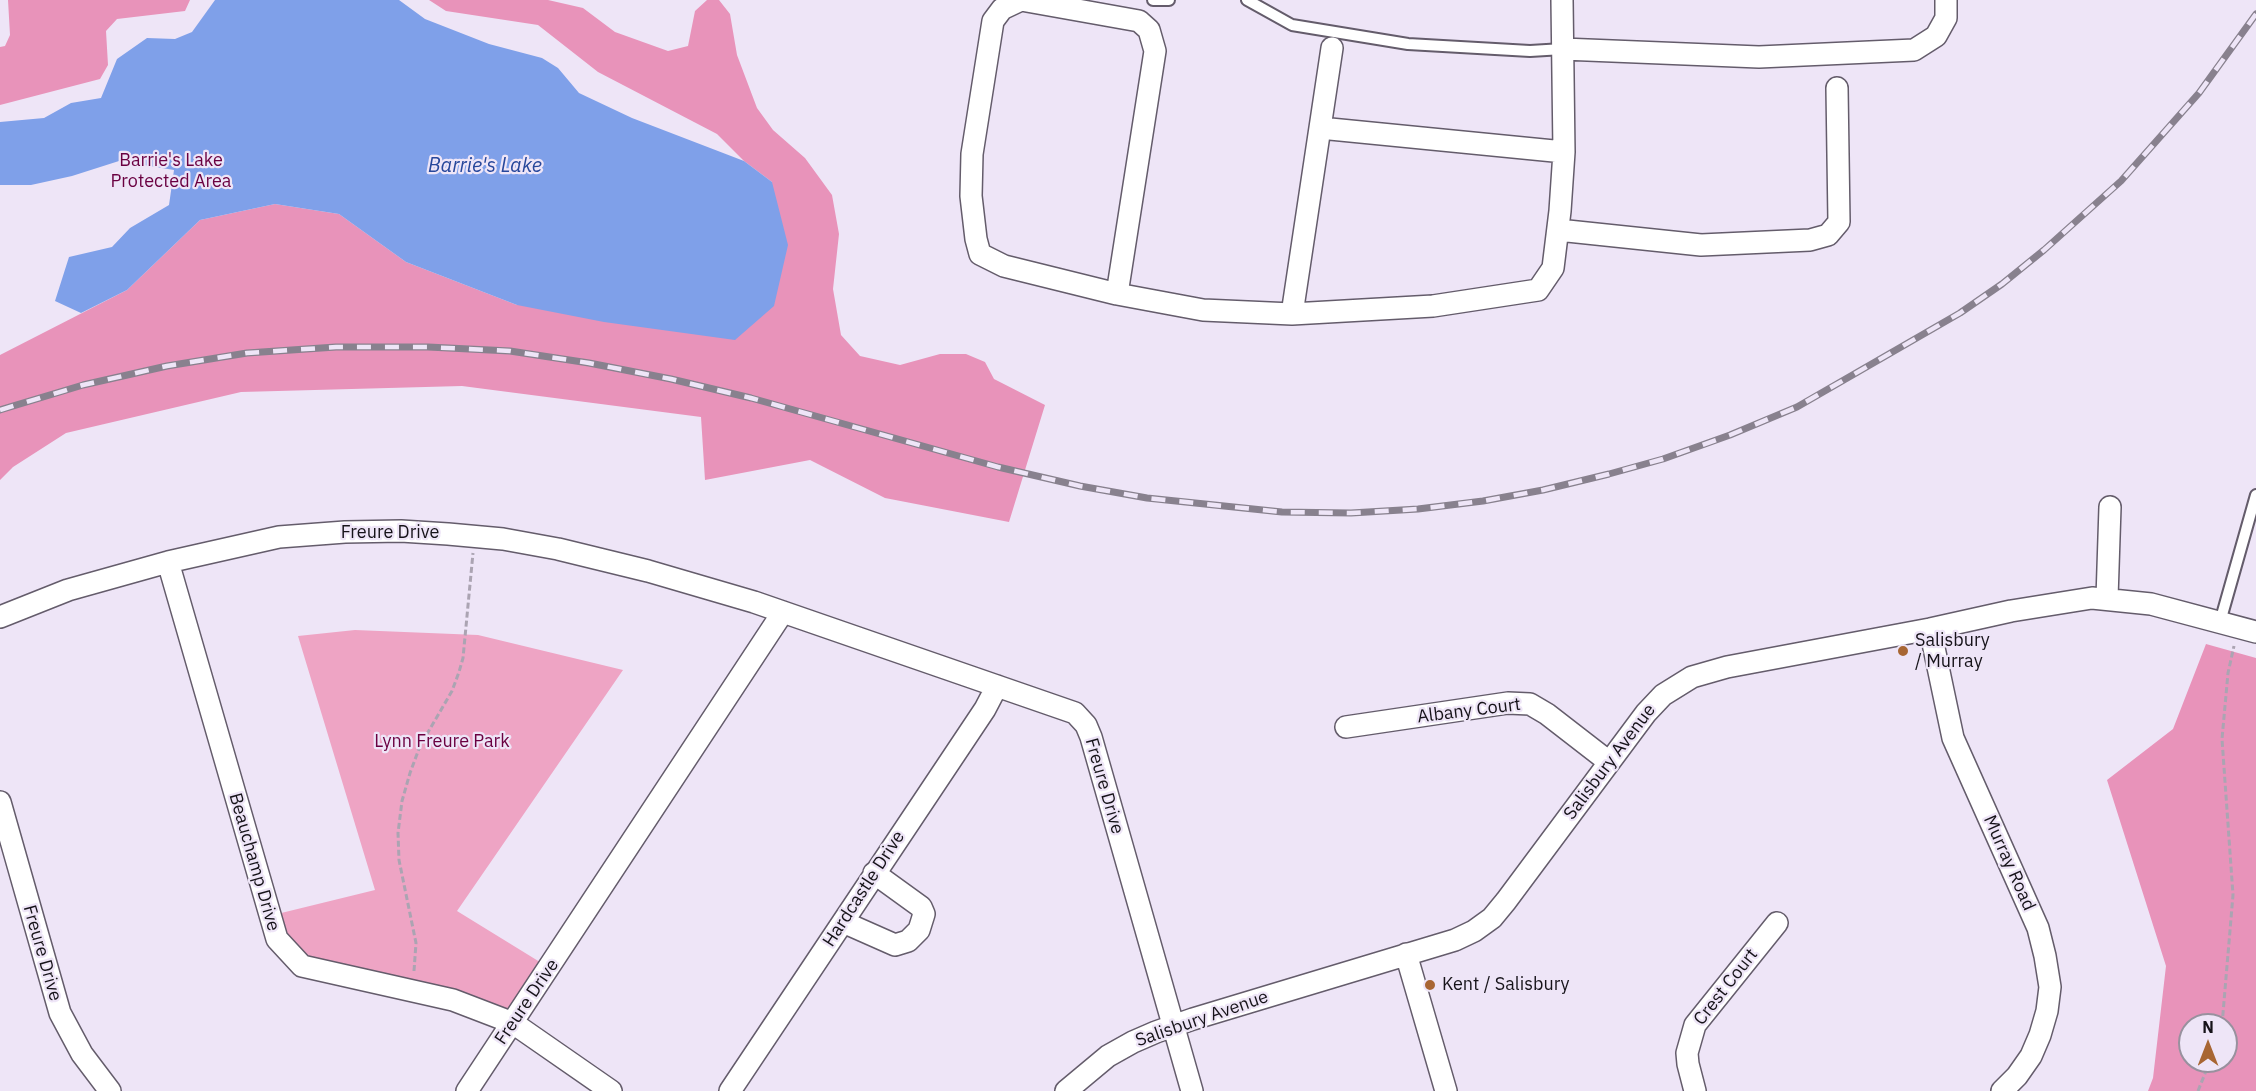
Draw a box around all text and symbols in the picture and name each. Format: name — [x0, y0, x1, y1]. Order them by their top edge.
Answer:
park label: Barrie's Lake Protected Area — [111, 150, 231, 192]
water label: Barrie's Lake — [428, 154, 542, 178]
street label: Freure Drive — [341, 522, 439, 544]
place label: Salisbury / Murray — [1915, 630, 1990, 672]
marker: Salisbury / Murray — [1896, 644, 1910, 658]
street label: Albany Court — [1416, 694, 1522, 728]
street label: Salisbury Avenue — [1560, 700, 1660, 824]
park label: Lynn Freure Park — [374, 731, 510, 753]
street label: Freure Drive — [1080, 736, 1128, 836]
street label: Beauchamp Drive — [224, 791, 284, 933]
street label: Murray Road — [1978, 812, 2040, 914]
street label: Hardcastle Drive — [819, 827, 909, 951]
street label: Freure Drive — [18, 903, 66, 1003]
street label: Crest Court — [1689, 944, 1763, 1030]
street label: Freure Drive — [490, 955, 564, 1049]
place label: Kent / Salisbury — [1442, 974, 1569, 996]
marker: Kent / Salisbury — [1423, 978, 1437, 992]
street label: Salisbury Avenue — [1133, 986, 1271, 1052]
north arrow — [2178, 1013, 2238, 1073]
text: N — [2202, 1017, 2214, 1037]

